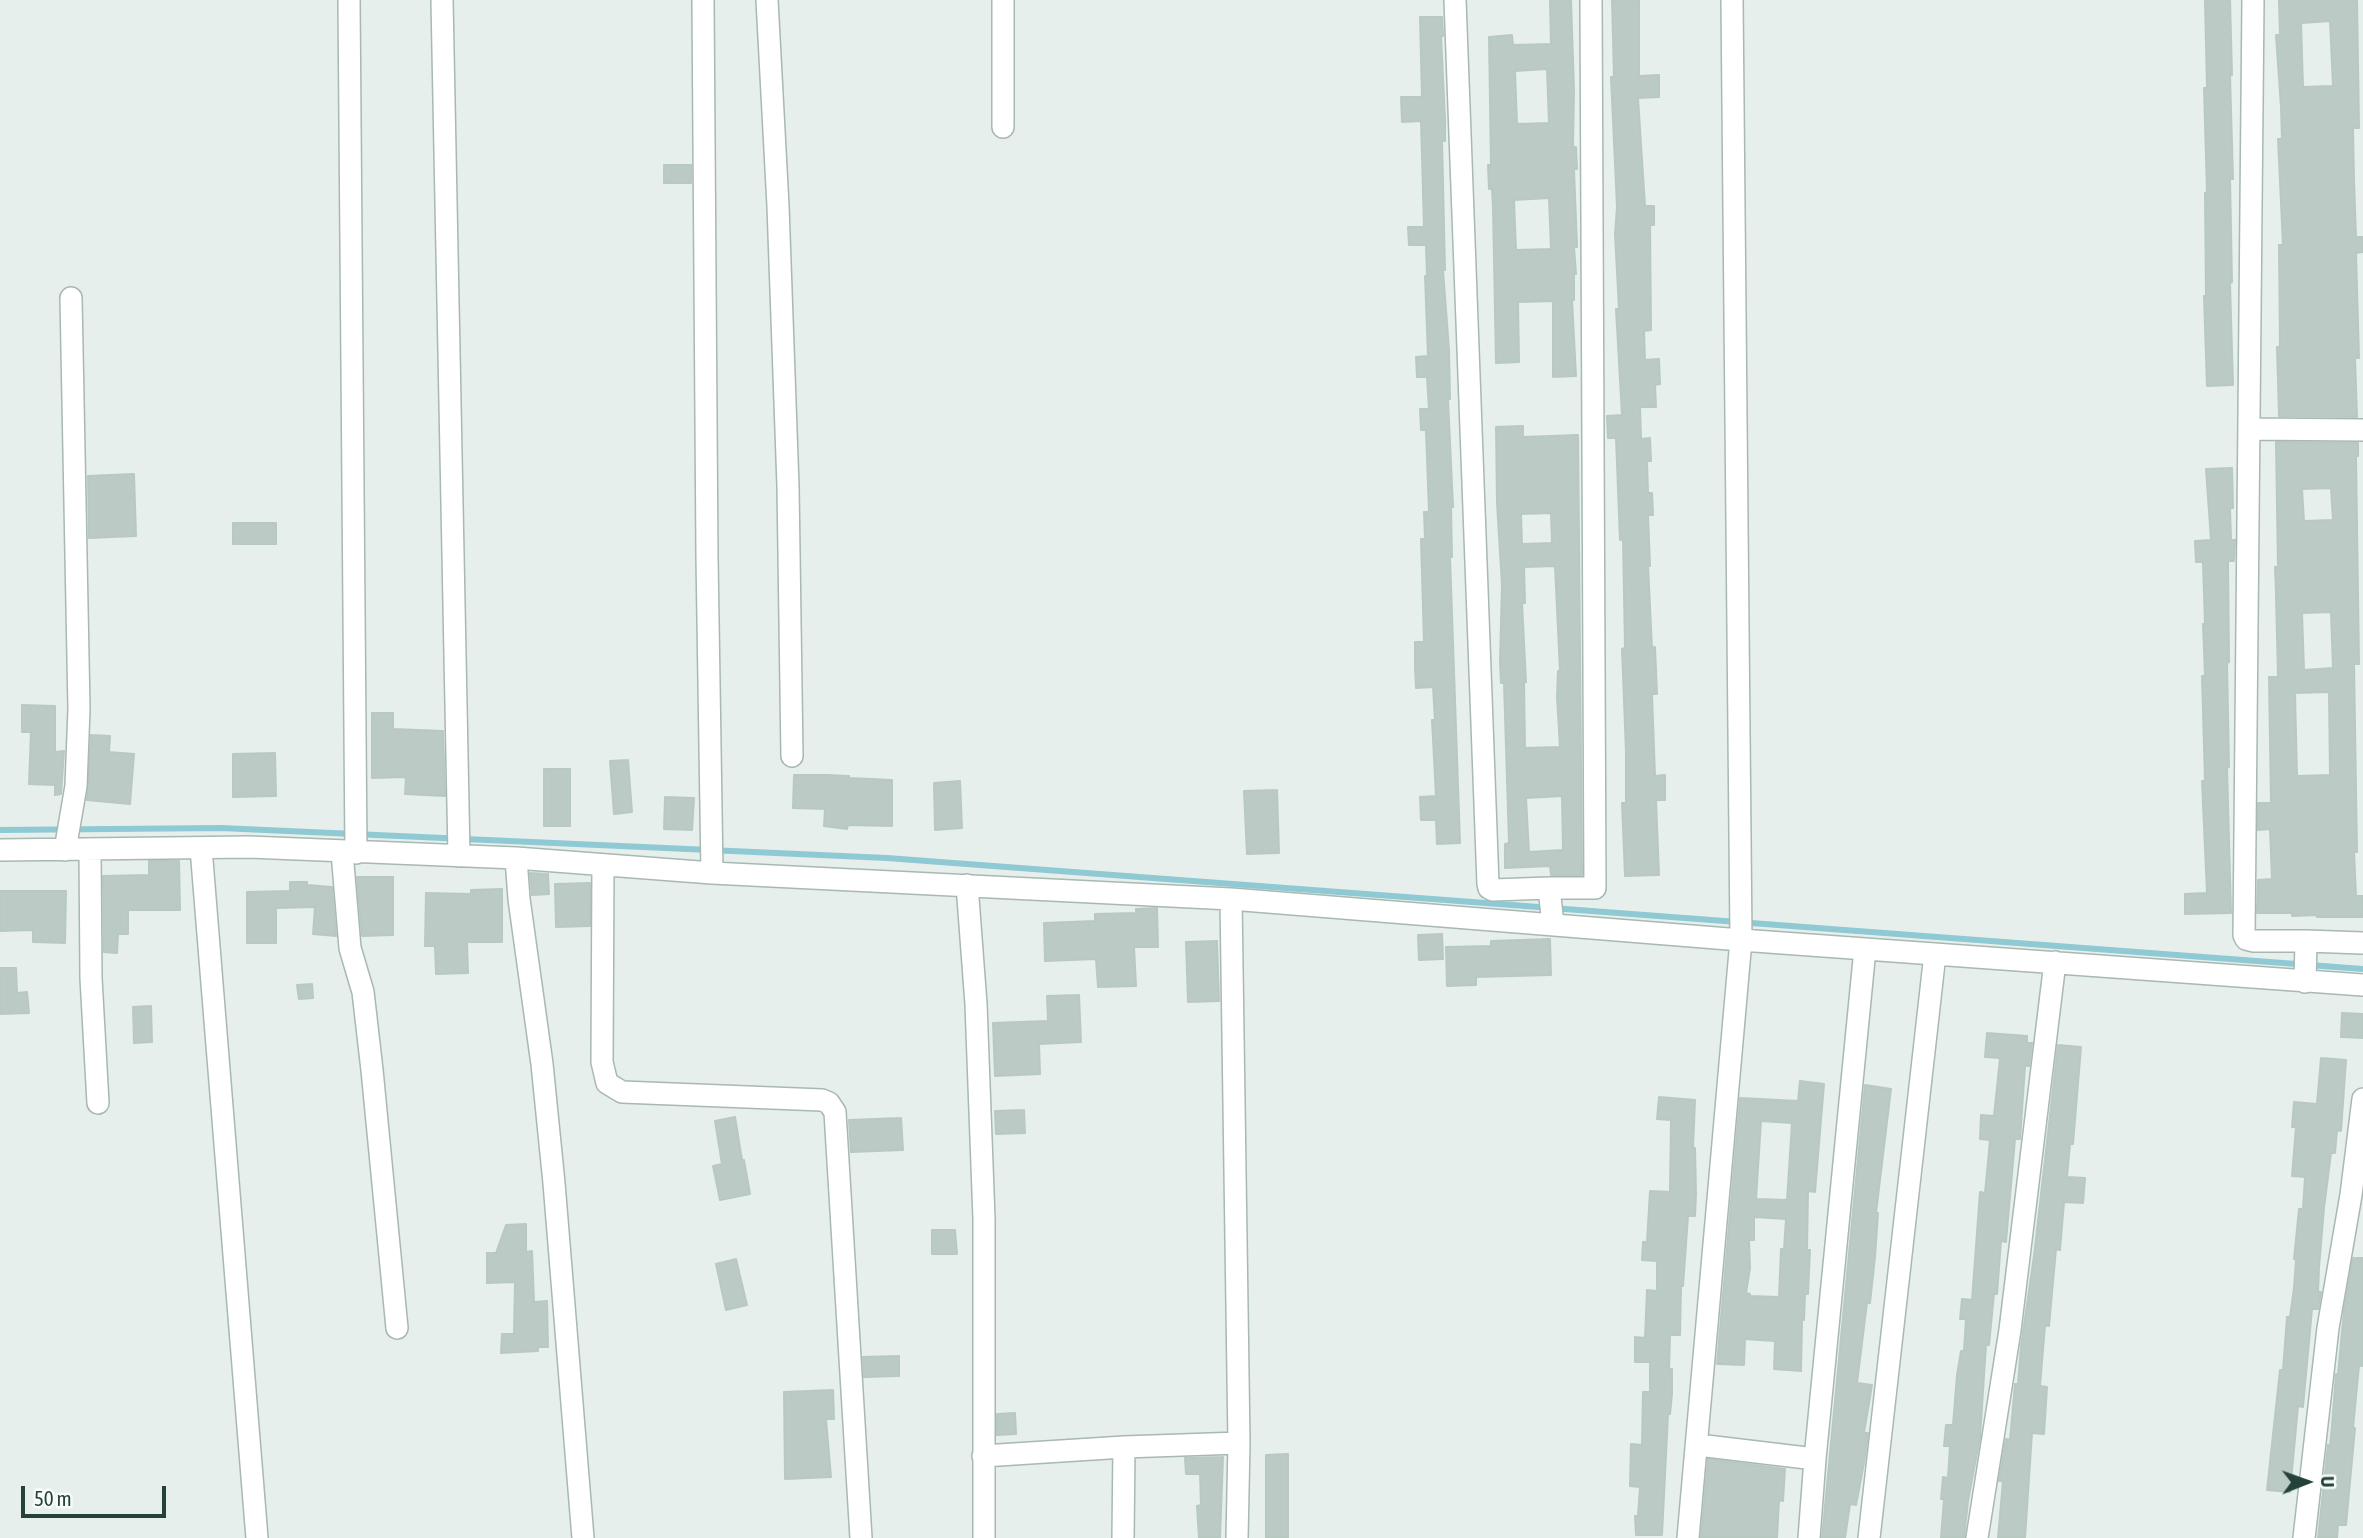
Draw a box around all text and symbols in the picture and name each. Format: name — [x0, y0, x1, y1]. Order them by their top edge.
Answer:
north arrow — [2272, 1447, 2342, 1517]
scale bar — [24, 1472, 170, 1516]
text: U — [2317, 1476, 2339, 1487]
text: 50 m — [34, 1486, 72, 1510]

